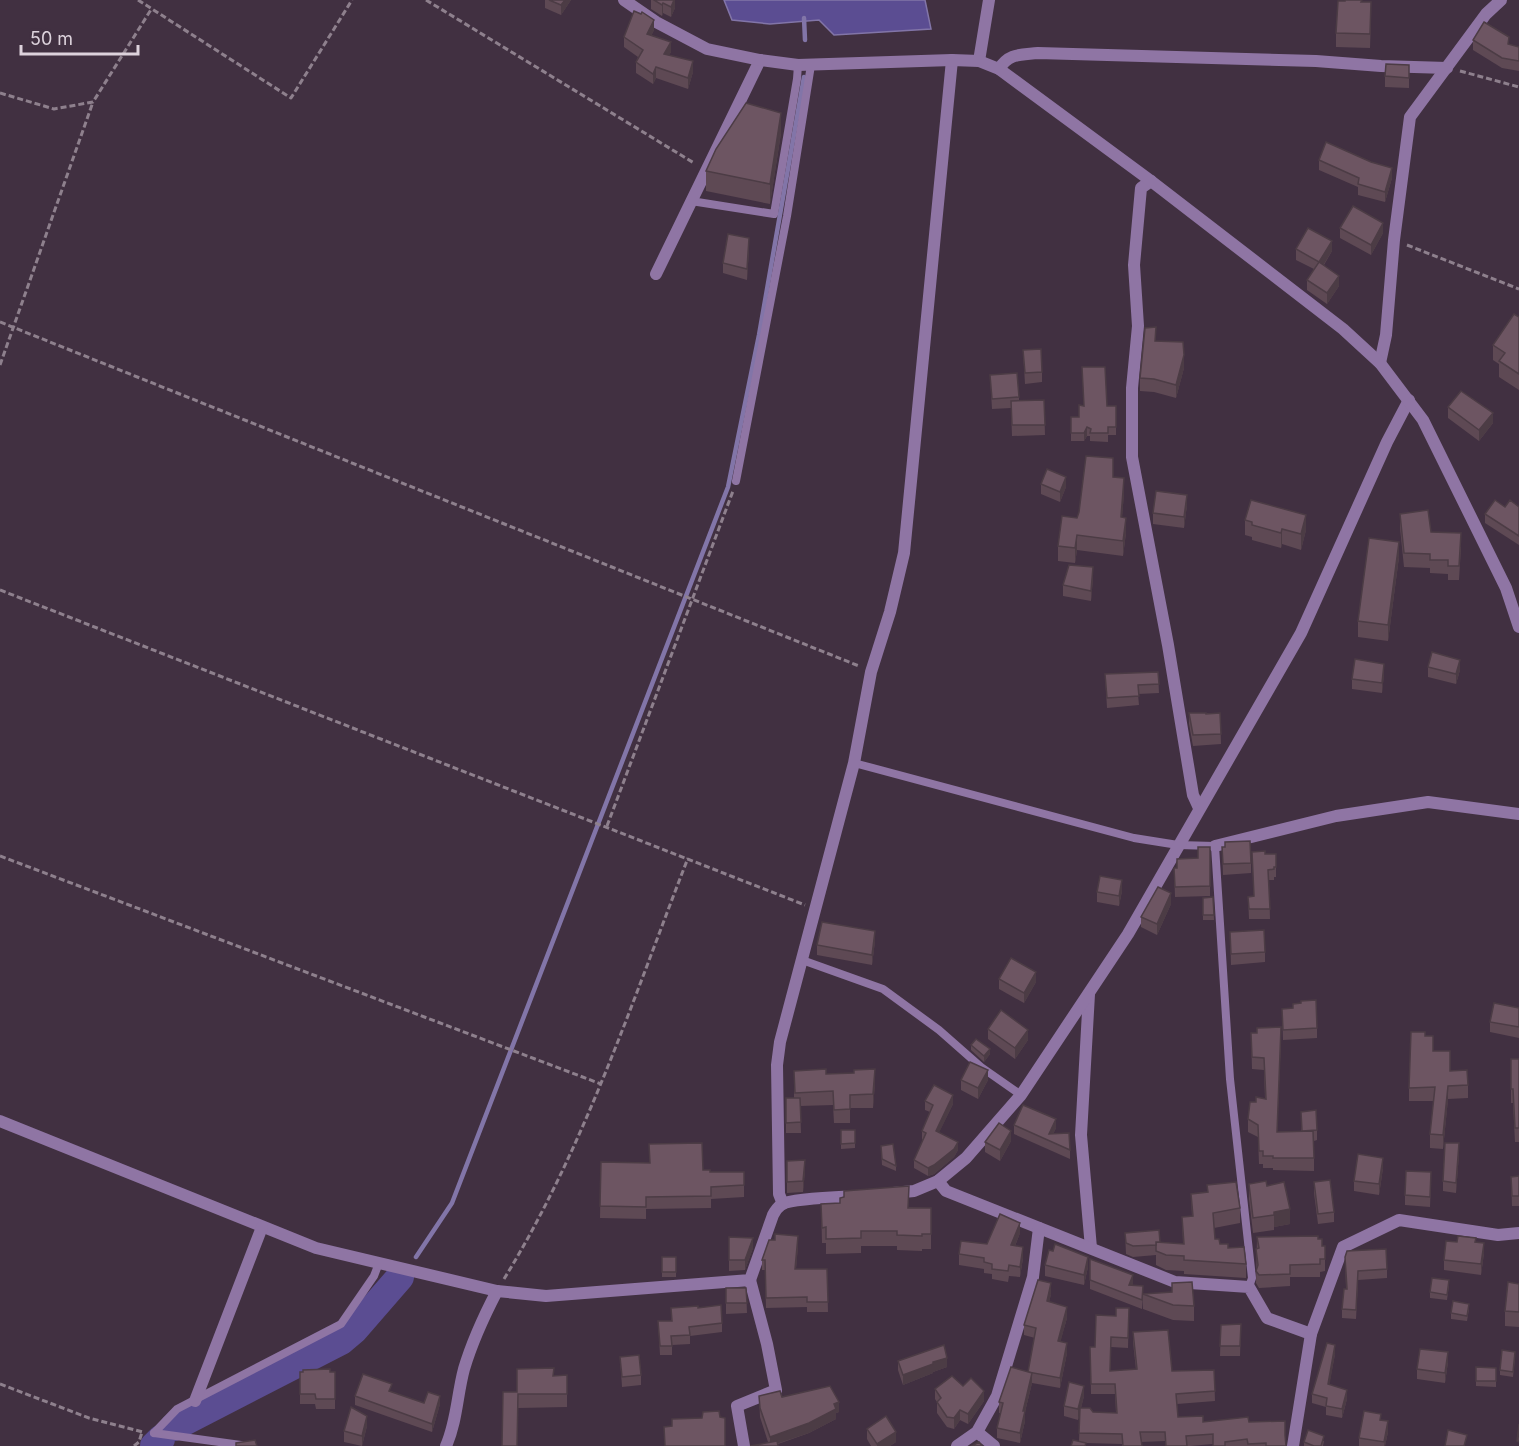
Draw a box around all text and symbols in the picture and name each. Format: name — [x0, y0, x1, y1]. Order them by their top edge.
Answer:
scale bar — [21, 18, 138, 56]
text: 50 m — [30, 28, 73, 49]

